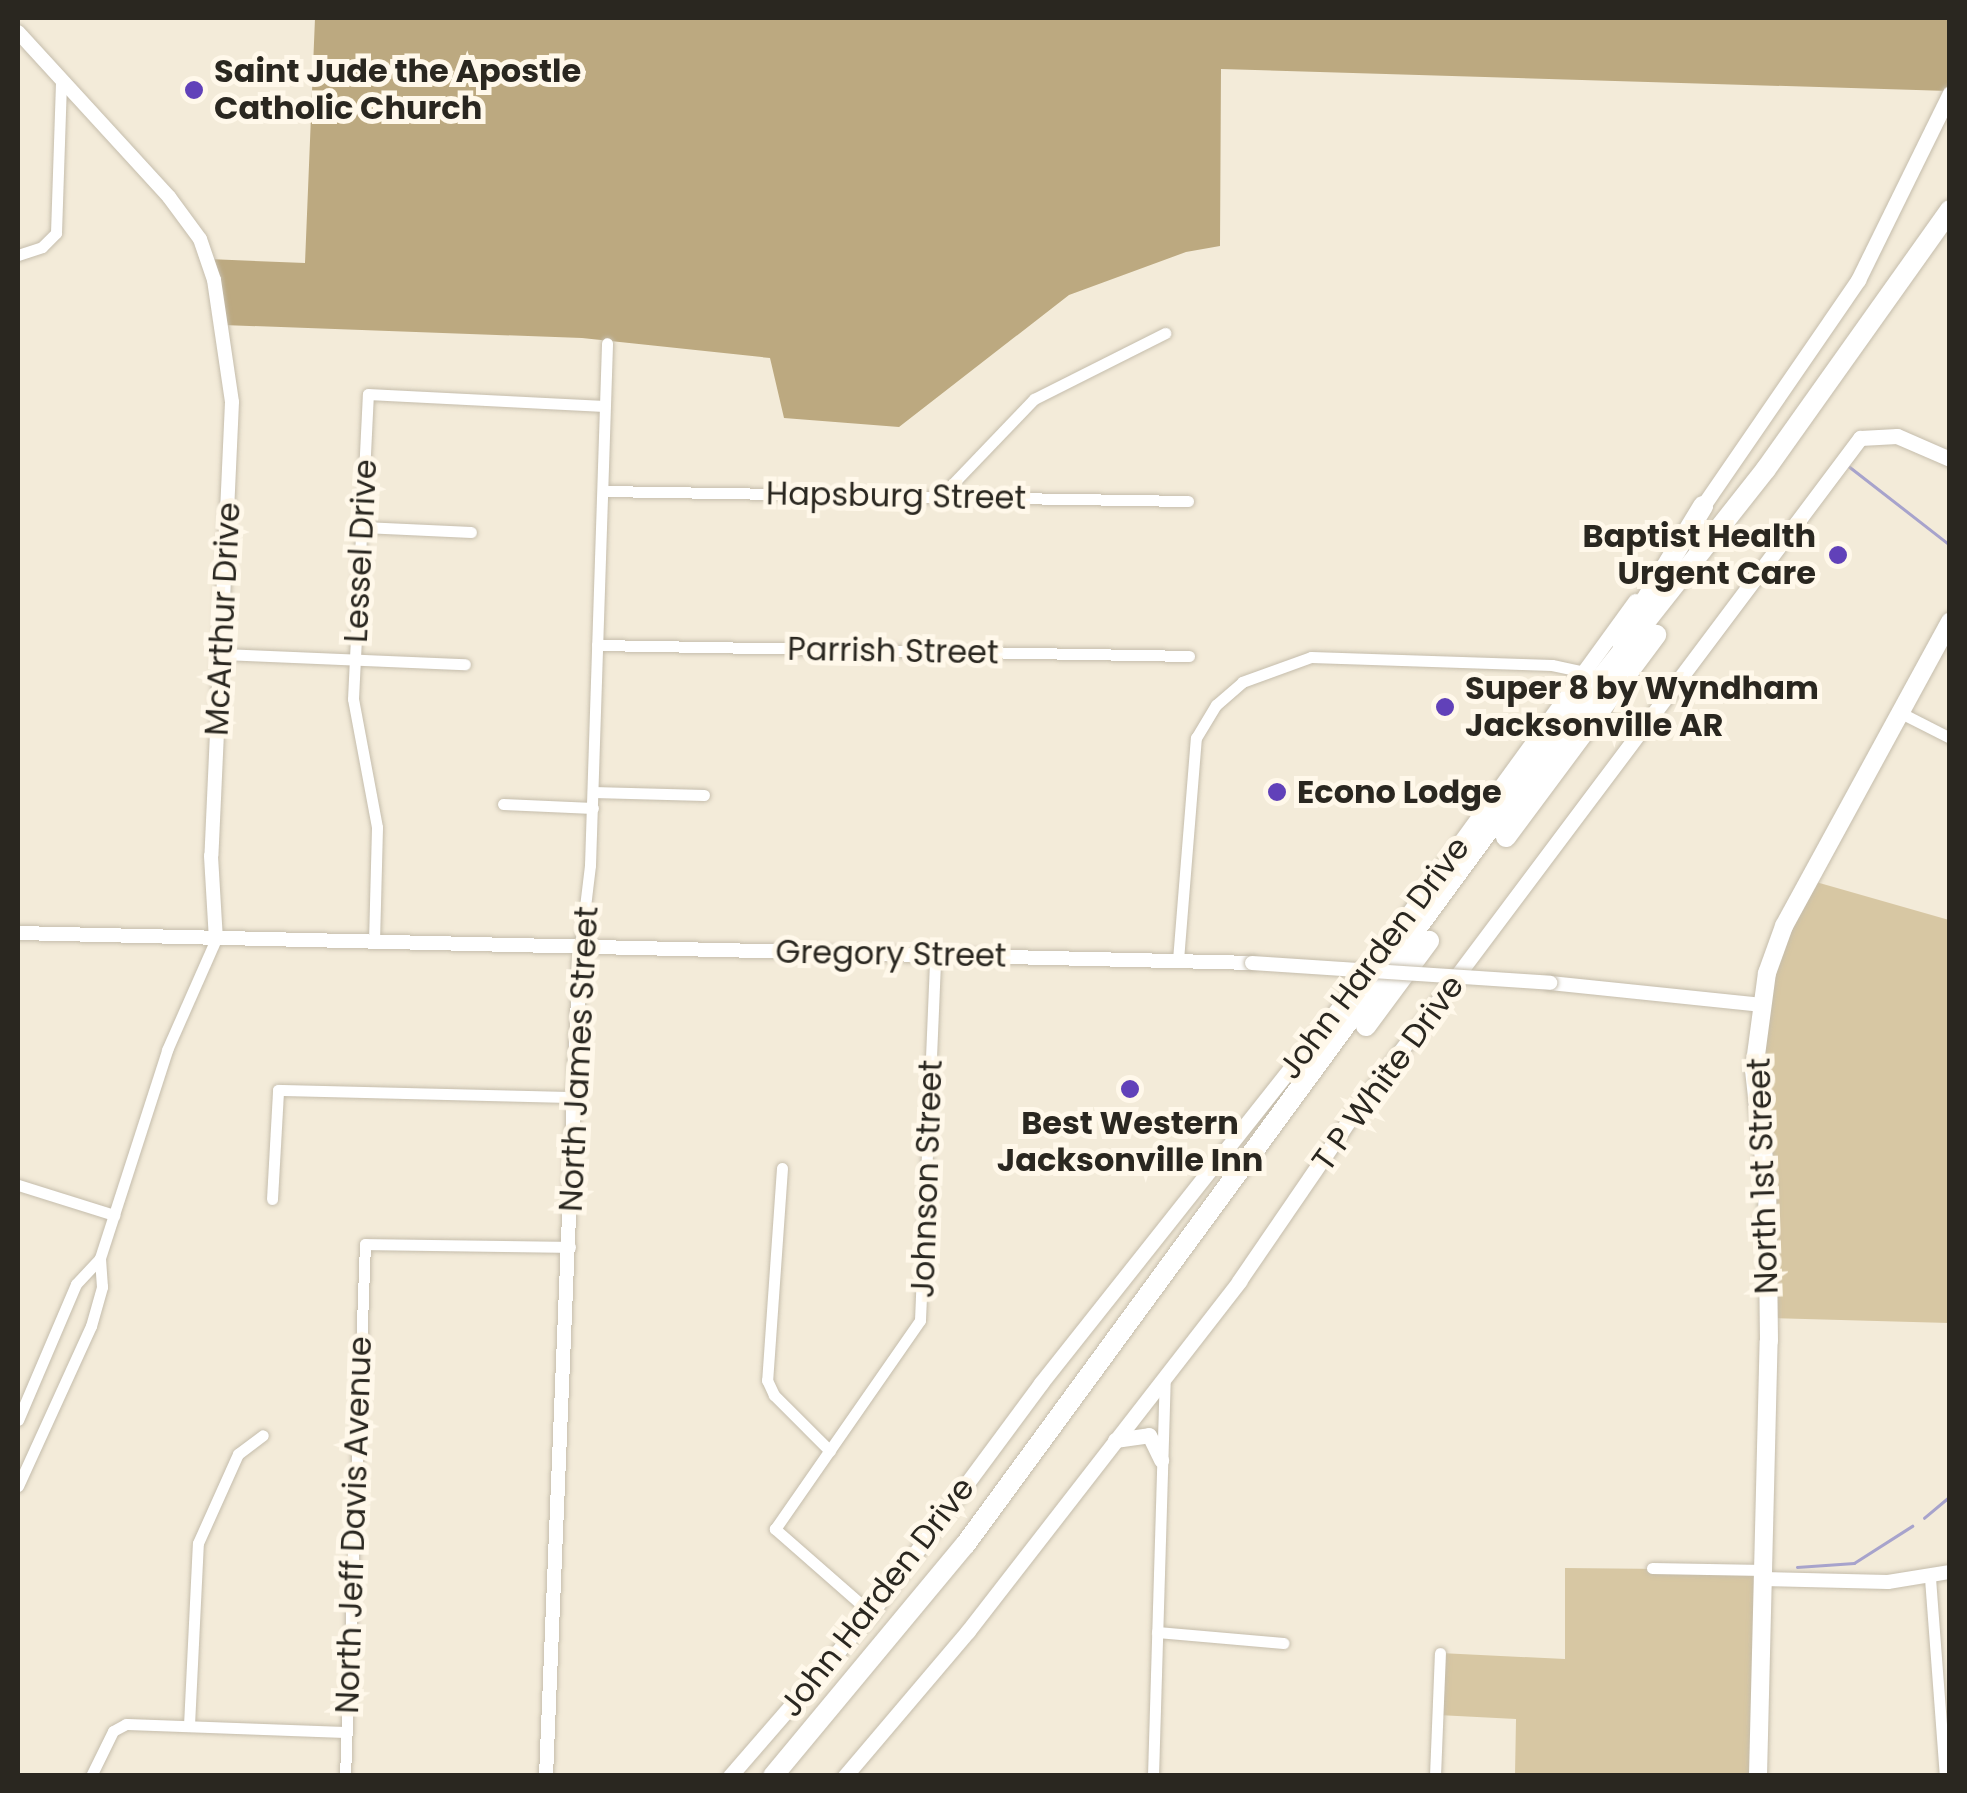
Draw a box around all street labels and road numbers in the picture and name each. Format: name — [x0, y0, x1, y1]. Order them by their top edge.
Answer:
street label: Lessel Drive — [337, 458, 385, 644]
street label: Hapsburg Street — [766, 475, 1026, 517]
street label: McArthur Drive — [198, 501, 248, 737]
street label: Parrish Street — [787, 630, 999, 672]
street label: John Harden Drive — [1270, 829, 1478, 1087]
street label: North James Street — [552, 905, 606, 1213]
street label: Gregory Street — [775, 933, 1007, 975]
street label: T P White Drive — [1304, 968, 1472, 1178]
street label: North 1st Street — [1740, 1057, 1786, 1295]
street label: Johnson Street — [904, 1059, 950, 1299]
street label: North Jeff Davis Avenue — [328, 1336, 380, 1714]
street label: John Harden Drive — [772, 1470, 982, 1724]

